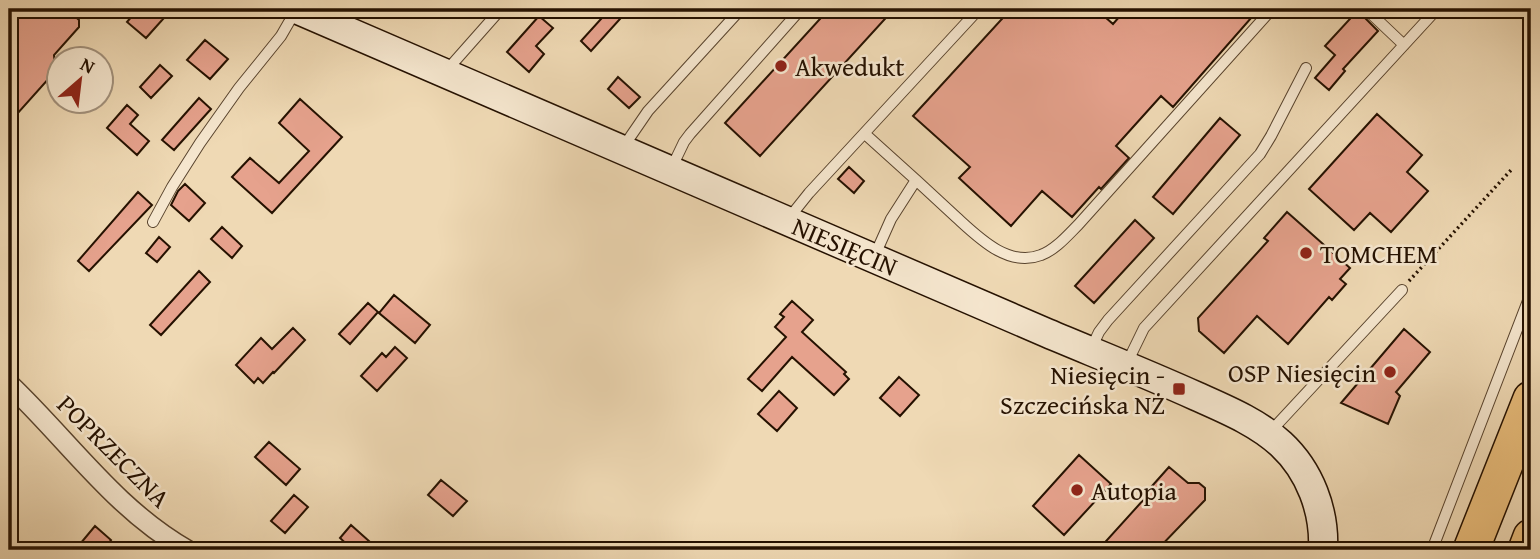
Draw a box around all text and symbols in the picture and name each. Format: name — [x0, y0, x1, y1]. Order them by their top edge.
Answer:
north arrow — [46, 46, 116, 116]
place label: Akwedukt — [795, 47, 904, 86]
text: N — [76, 50, 100, 80]
marker: Akwedukt — [773, 58, 789, 74]
street label: NIESIĘCIN — [786, 206, 904, 286]
place label: TOMCHEM — [1320, 234, 1438, 273]
marker: TOMCHEM — [1298, 245, 1314, 261]
place label: OSP Niesięcin — [1228, 353, 1376, 392]
place label: Niesięcin - Szczecińska NŻ — [1000, 355, 1165, 424]
marker: OSP Niesięcin — [1382, 364, 1398, 380]
marker: Niesięcin - Szczecińska NŻ — [1171, 381, 1187, 397]
street label: POPRZECZNA — [48, 385, 180, 517]
place label: Autopia — [1091, 471, 1178, 510]
marker: Autopia — [1069, 482, 1085, 498]

